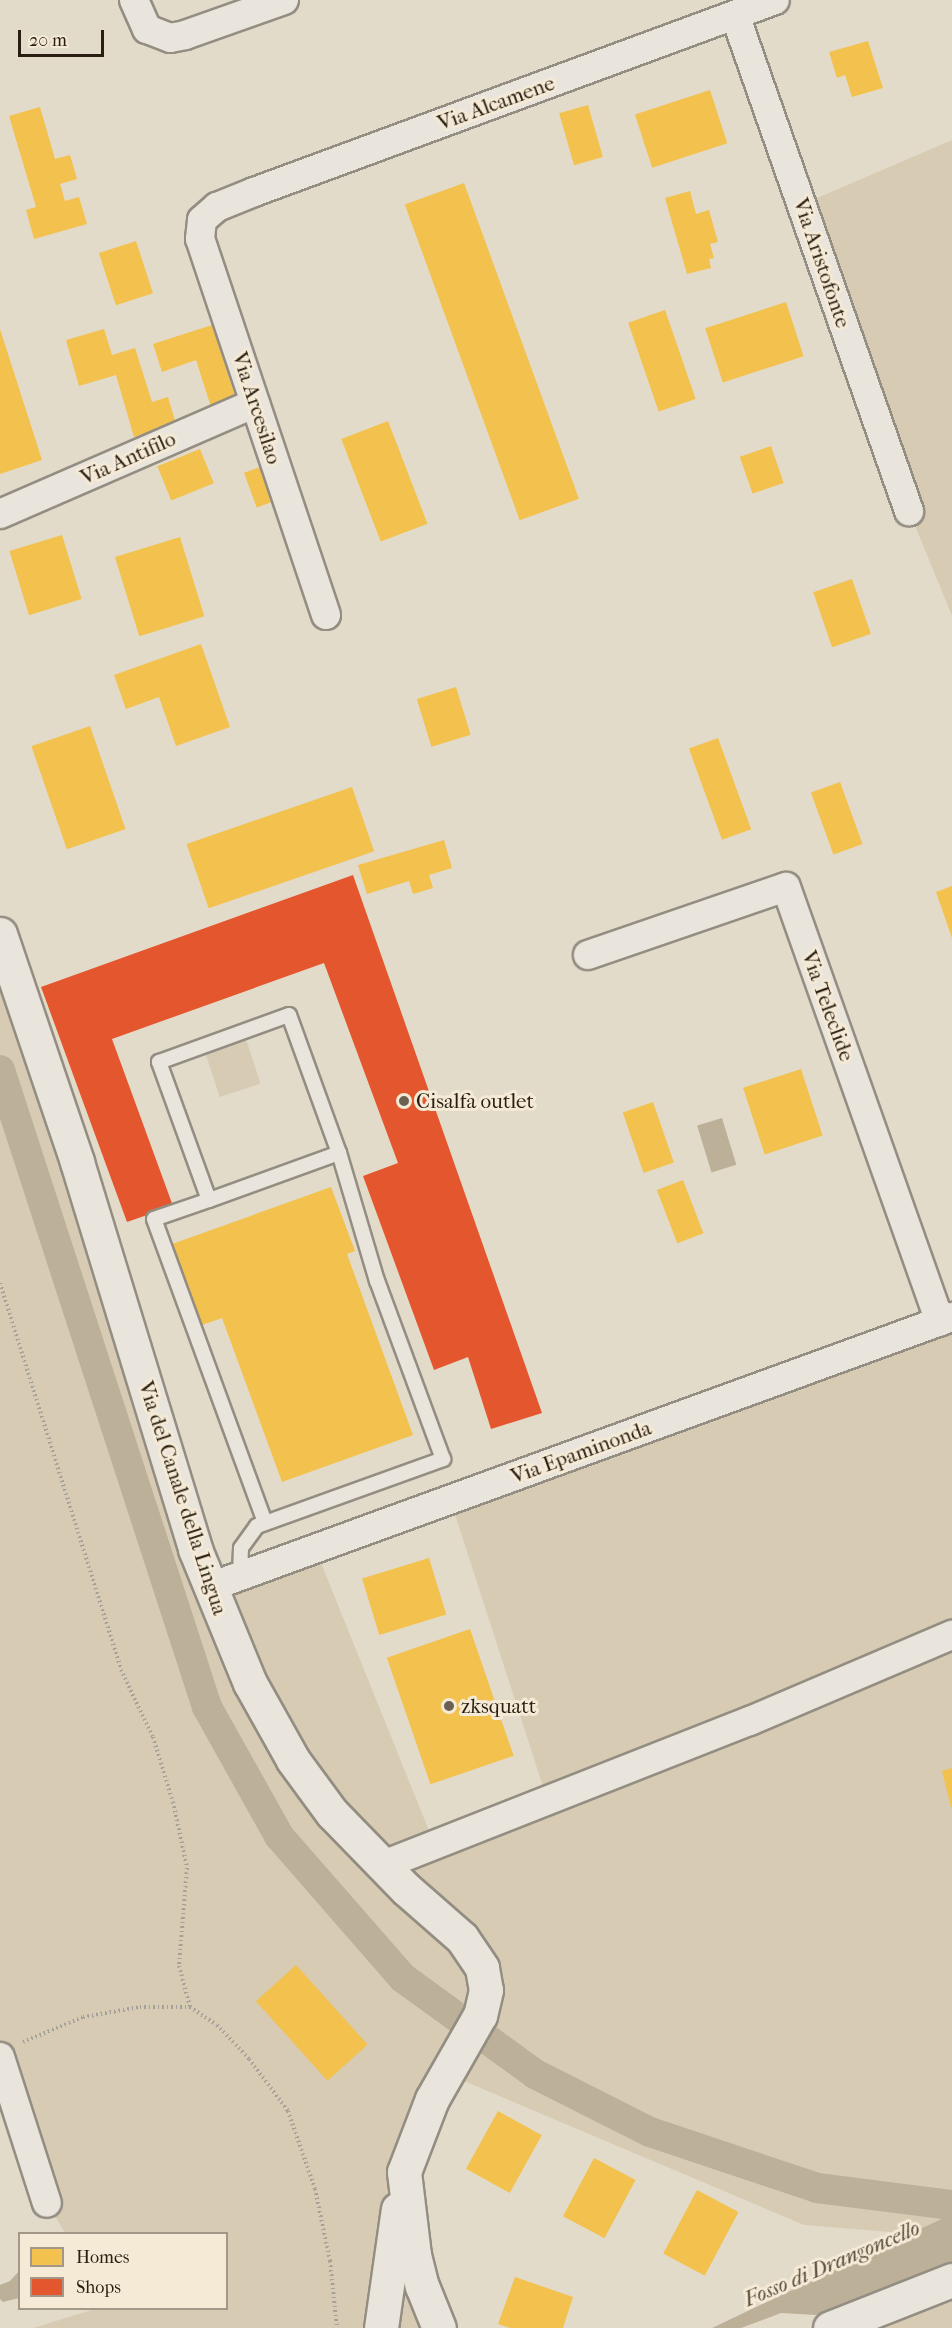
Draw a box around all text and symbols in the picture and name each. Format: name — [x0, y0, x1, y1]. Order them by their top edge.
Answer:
scale bar — [21, 18, 106, 56]
text: 20 m — [29, 30, 67, 51]
street label: Via Alcamene — [434, 70, 558, 136]
street label: Via Aristofonte — [788, 195, 856, 331]
street label: Via Arcesilao — [227, 349, 287, 467]
street label: Via Antifilo — [77, 426, 179, 490]
street label: Via Teleclide — [796, 947, 860, 1065]
place label: Cisalfa outlet — [416, 1088, 534, 1114]
marker: Cisalfa outlet — [397, 1094, 411, 1108]
street label: Via del Canale della Lingua — [133, 1378, 233, 1618]
street label: Via Epaminonda — [507, 1415, 655, 1489]
place label: zksquatt — [461, 1693, 536, 1719]
marker: zksquatt — [442, 1699, 456, 1713]
water label: Fosso di Drangoncello — [740, 2215, 924, 2313]
legend — [18, 2232, 228, 2310]
text: Homes — [76, 2247, 130, 2268]
text: Shops — [76, 2277, 121, 2298]

